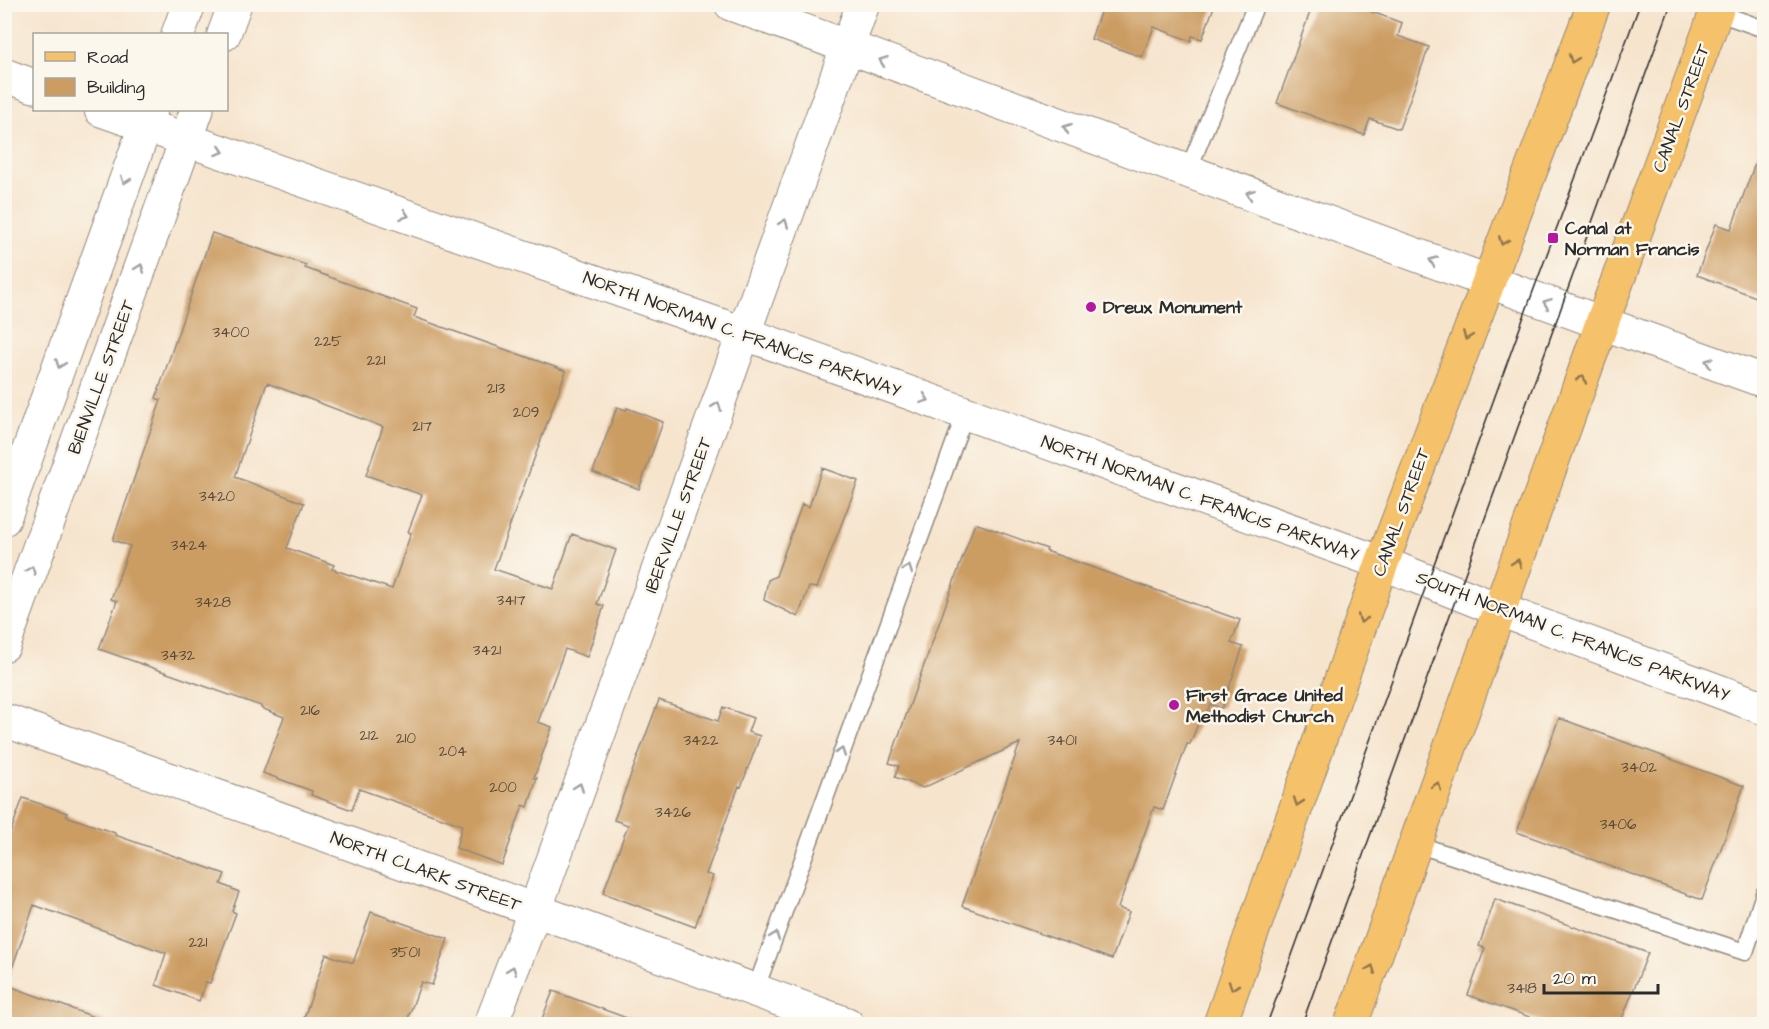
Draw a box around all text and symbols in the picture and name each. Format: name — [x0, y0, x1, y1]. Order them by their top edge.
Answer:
legend — [33, 33, 228, 111]
street label: CANAL STREET — [1647, 40, 1717, 176]
text: Road — [87, 45, 128, 70]
one-way arrow — [1568, 53, 1580, 64]
one-way arrow — [879, 56, 889, 69]
text: Building — [87, 75, 145, 101]
one-way arrow — [1062, 122, 1073, 135]
one-way arrow — [214, 143, 225, 156]
one-way arrow — [120, 174, 133, 185]
one-way arrow — [1245, 189, 1256, 202]
one-way arrow — [399, 208, 409, 220]
place label: Canal at Norman Francis — [1565, 216, 1699, 262]
one-way arrow — [776, 218, 789, 229]
marker: Canal at Norman Francis — [1546, 231, 1560, 245]
one-way arrow — [1498, 236, 1511, 246]
one-way arrow — [1428, 256, 1439, 269]
one-way arrow — [133, 263, 146, 274]
street label: NORTH NORMAN C. FRANCIS PARKWAY — [580, 265, 904, 404]
place label: Dreux Monument — [1103, 295, 1243, 320]
street label: BIENVILLE STREET — [62, 296, 141, 458]
one-way arrow — [1542, 298, 1553, 311]
marker: Dreux Monument — [1084, 300, 1098, 314]
house number: 3400 — [213, 322, 250, 343]
one-way arrow — [1462, 330, 1475, 341]
house number: 225 — [314, 331, 342, 352]
house number: 221 — [366, 350, 386, 371]
one-way arrow — [1704, 356, 1715, 369]
one-way arrow — [54, 358, 67, 369]
one-way arrow — [1575, 374, 1588, 385]
house number: 213 — [487, 378, 505, 399]
one-way arrow — [919, 392, 930, 405]
one-way arrow — [710, 401, 722, 412]
house number: 209 — [513, 402, 539, 423]
house number: 217 — [412, 416, 432, 437]
street label: NORTH NORMAN C. FRANCIS PARKWAY — [1038, 429, 1362, 568]
street label: IBERVILLE STREET — [639, 433, 719, 596]
street label: CANAL STREET — [1367, 444, 1437, 580]
house number: 3420 — [199, 486, 235, 507]
house number: 3424 — [171, 535, 207, 556]
one-way arrow — [1509, 558, 1522, 569]
one-way arrow — [901, 564, 914, 575]
one-way arrow — [24, 565, 37, 576]
street label: SOUTH NORMAN C. FRANCIS PARKWAY — [1413, 565, 1733, 708]
house number: 3417 — [497, 590, 526, 611]
house number: 3428 — [195, 592, 231, 613]
one-way arrow — [1357, 613, 1370, 623]
house number: 3421 — [473, 640, 501, 661]
house number: 3432 — [161, 645, 195, 666]
place label: First Grace United Methodist Church — [1186, 683, 1343, 729]
marker: First Grace United Methodist Church — [1167, 698, 1181, 712]
house number: 216 — [300, 700, 321, 721]
house number: 212 — [359, 725, 379, 746]
house number: 210 — [396, 728, 417, 749]
house number: 3422 — [683, 730, 719, 751]
house number: 3401 — [1047, 730, 1077, 751]
house number: 204 — [439, 741, 467, 762]
one-way arrow — [834, 748, 847, 758]
house number: 3402 — [1621, 757, 1657, 778]
house number: 200 — [489, 777, 517, 798]
one-way arrow — [1429, 781, 1442, 792]
one-way arrow — [572, 782, 585, 793]
one-way arrow — [1292, 797, 1305, 807]
house number: 3426 — [655, 802, 692, 823]
house number: 3406 — [1600, 814, 1637, 835]
street label: NORTH CLARK STREET — [327, 825, 525, 918]
one-way arrow — [767, 931, 780, 942]
house number: 221 — [188, 932, 208, 953]
house number: 3501 — [390, 942, 420, 963]
scale bar — [1544, 957, 1658, 995]
one-way arrow — [505, 965, 517, 976]
one-way arrow — [1363, 965, 1376, 975]
text: 20 m — [1553, 966, 1596, 991]
house number: 3418 — [1507, 978, 1537, 999]
one-way arrow — [1228, 981, 1241, 991]

